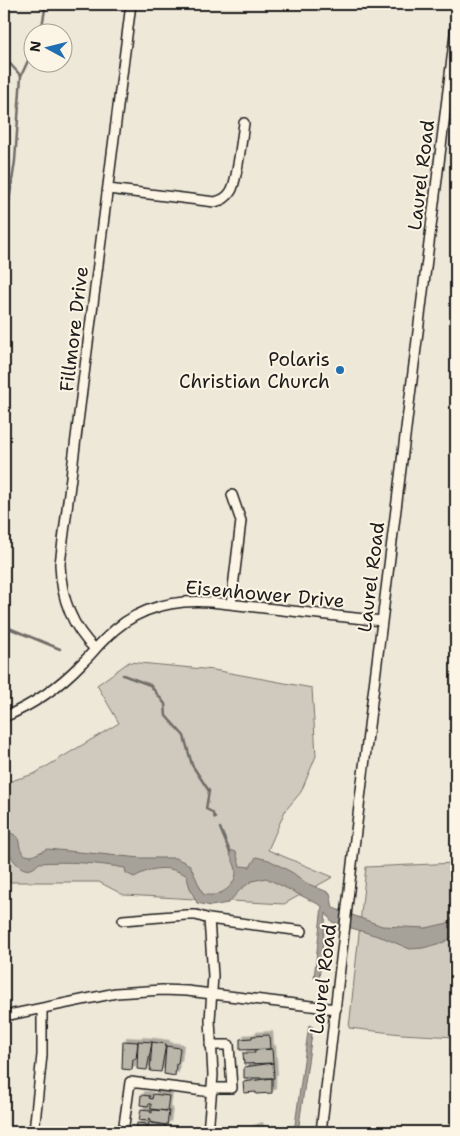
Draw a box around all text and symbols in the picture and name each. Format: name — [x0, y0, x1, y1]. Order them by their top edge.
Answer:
north arrow — [22, 22, 72, 72]
text: N — [25, 40, 45, 53]
street label: Laurel Road — [402, 118, 440, 232]
street label: Fillmore Drive — [54, 265, 94, 393]
place label: Polaris Christian Church — [179, 347, 330, 394]
marker: Polaris Christian Church — [334, 364, 346, 376]
street label: Laurel Road — [352, 520, 390, 634]
street label: Eisenhower Drive — [184, 575, 346, 613]
street label: Laurel Road — [304, 922, 342, 1036]

